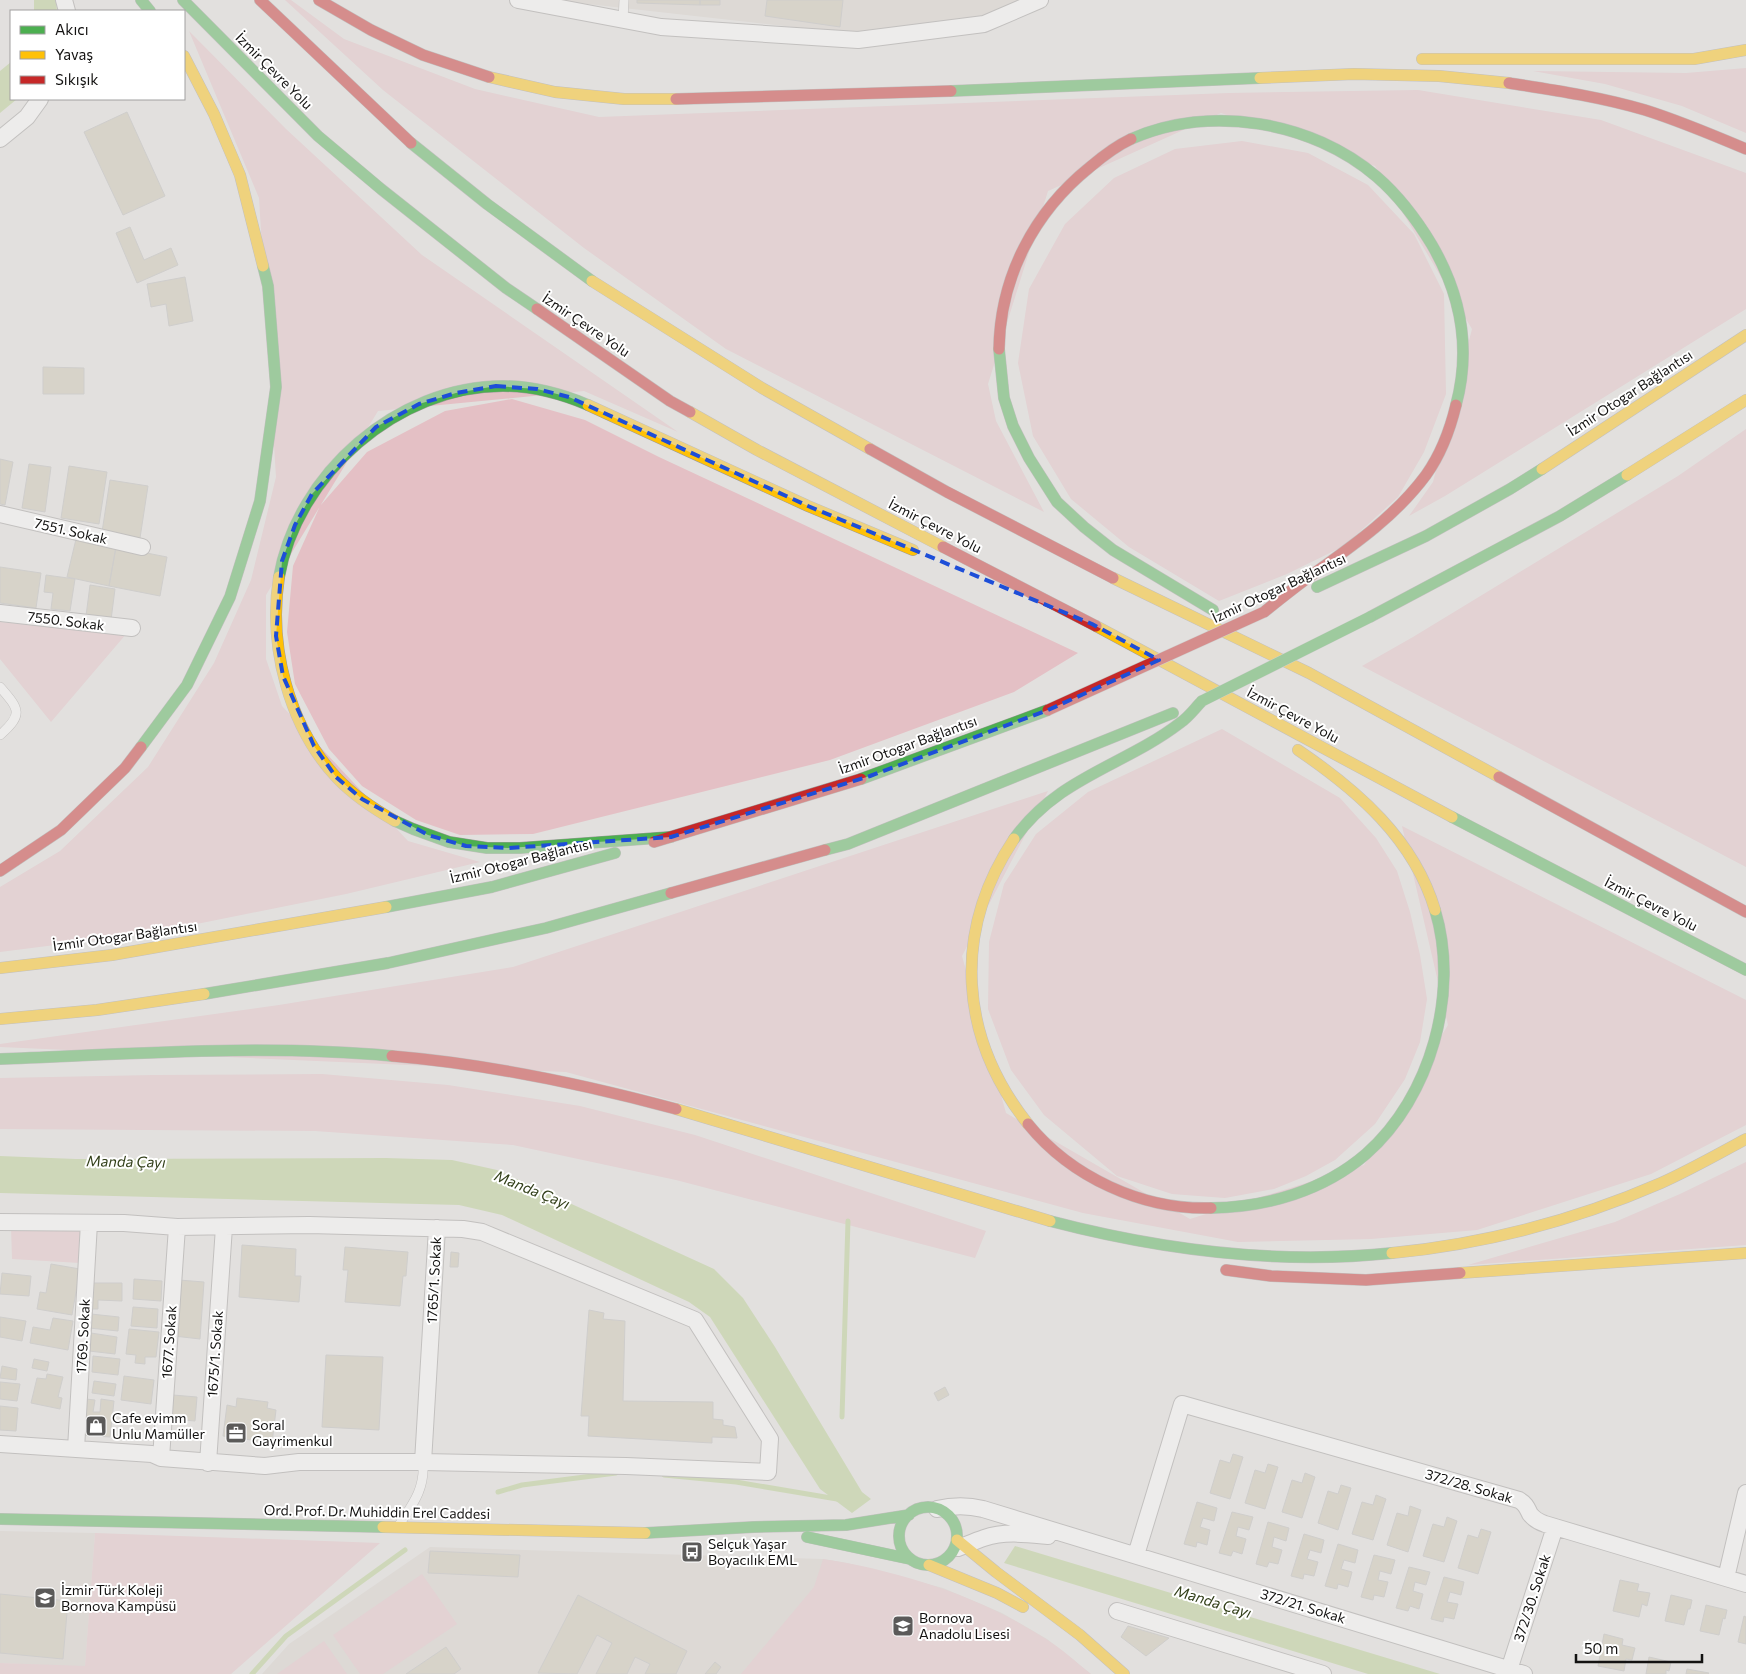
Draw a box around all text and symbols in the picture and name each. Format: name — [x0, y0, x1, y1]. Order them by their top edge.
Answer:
legend — [10, 10, 185, 100]
text: Akıcı — [55, 20, 89, 38]
street label: İzmir Çevre Yolu — [232, 29, 316, 113]
text: Yavaş — [55, 45, 93, 63]
text: Sıkışık — [55, 70, 98, 88]
street label: İzmir Çevre Yolu — [539, 289, 633, 360]
street label: İzmir Otogar Bağlantısı — [1564, 346, 1695, 439]
street label: İzmir Çevre Yolu — [886, 495, 984, 556]
street label: 7551. Sokak — [33, 514, 110, 547]
street label: İzmir Otogar Bağlantısı — [1209, 549, 1348, 626]
street label: 7550. Sokak — [27, 607, 106, 634]
street label: İzmir Çevre Yolu — [1244, 683, 1342, 746]
street label: İzmir Otogar Bağlantısı — [836, 712, 979, 777]
street label: İzmir Otogar Bağlantısı — [448, 835, 594, 886]
street label: İzmir Çevre Yolu — [1602, 873, 1700, 934]
street label: İzmir Otogar Bağlantısı — [52, 917, 198, 954]
water label: Manda Çayı — [86, 1151, 166, 1171]
water label: Manda Çayı — [492, 1166, 573, 1212]
street label: 1765/1. Sokak — [423, 1236, 444, 1324]
street label: 1769. Sokak — [72, 1298, 93, 1374]
street label: 1677. Sokak — [157, 1304, 180, 1379]
street label: 1675/1. Sokak — [203, 1310, 226, 1398]
place label: Cafe evimm Unlu Mamüller — [112, 1409, 205, 1442]
shop icon: Cafe evimm Unlu Mamüller — [84, 1414, 108, 1438]
place label: Soral Gayrimenkul — [252, 1416, 332, 1449]
office icon: Soral Gayrimenkul — [224, 1421, 248, 1445]
street label: 372/28. Sokak — [1423, 1465, 1515, 1506]
street label: Ord. Prof. Dr. Muhiddin Erel Caddesi — [264, 1501, 490, 1522]
place label: Selçuk Yaşar Boyacılık EML — [708, 1535, 797, 1568]
bus stop icon: Selçuk Yaşar Boyacılık EML — [680, 1540, 704, 1564]
street label: 372/30. Sokak — [1509, 1551, 1554, 1644]
place label: İzmir Türk Koleji Bornova Kampüsü — [61, 1581, 176, 1614]
water label: Manda Çayı — [1173, 1581, 1254, 1621]
street label: 372/21. Sokak — [1259, 1585, 1348, 1627]
school or university icon: İzmir Türk Koleji Bornova Kampüsü — [33, 1586, 57, 1610]
place label: Bornova Anadolu Lisesi — [919, 1609, 1010, 1642]
school or university icon: Bornova Anadolu Lisesi — [891, 1614, 915, 1638]
scale bar — [1576, 1632, 1702, 1664]
text: 50 m — [1584, 1639, 1618, 1657]

